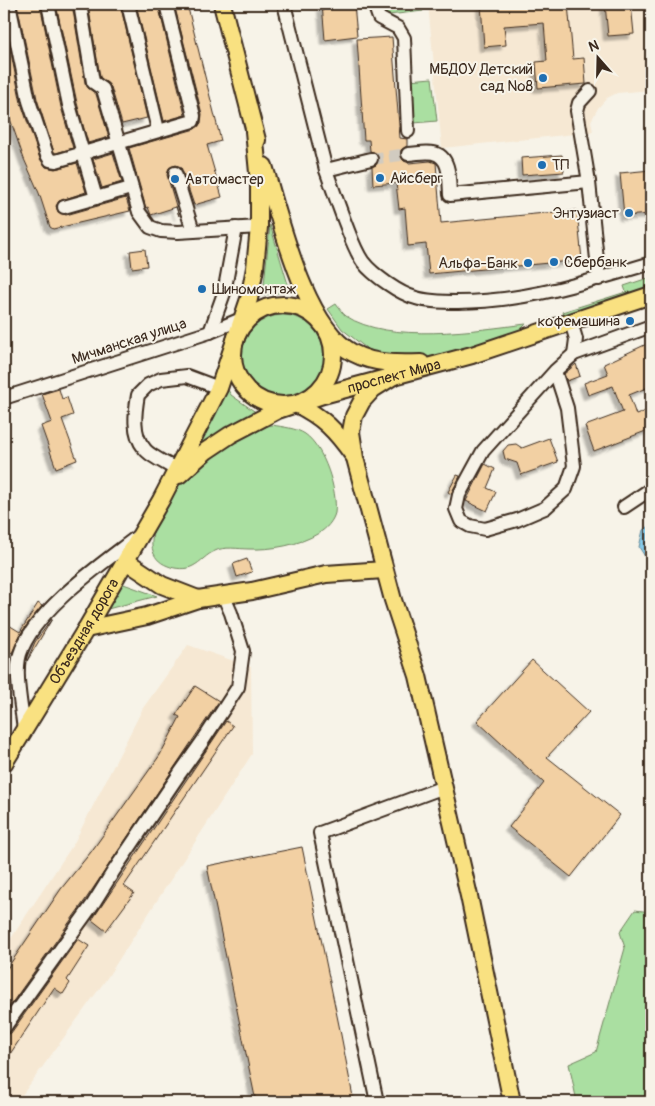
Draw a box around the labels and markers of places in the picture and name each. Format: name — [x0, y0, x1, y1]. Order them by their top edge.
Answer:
place label: МБДОУ Детский сад №8 — [429, 60, 533, 96]
marker: МБДОУ Детский сад №8 — [537, 72, 549, 84]
place label: ТП — [552, 156, 569, 175]
marker: ТП — [536, 159, 548, 171]
place label: Айсберг — [390, 169, 443, 188]
place label: Автомастер — [185, 170, 264, 189]
marker: Айсберг — [374, 172, 386, 184]
marker: Автомастер — [169, 173, 181, 185]
place label: Энтузиаст — [553, 204, 619, 223]
marker: Энтузиаст — [623, 207, 635, 219]
place label: Сбербанк — [564, 253, 627, 272]
place label: Альфа-Банк — [438, 254, 518, 273]
marker: Сбербанк — [548, 256, 560, 268]
marker: Альфа-Банк — [522, 257, 534, 269]
place label: Шиномонтаж — [212, 280, 296, 299]
marker: Шиномонтаж — [196, 283, 208, 295]
place label: кофемашина — [538, 312, 620, 331]
marker: кофемашина — [624, 315, 636, 327]

